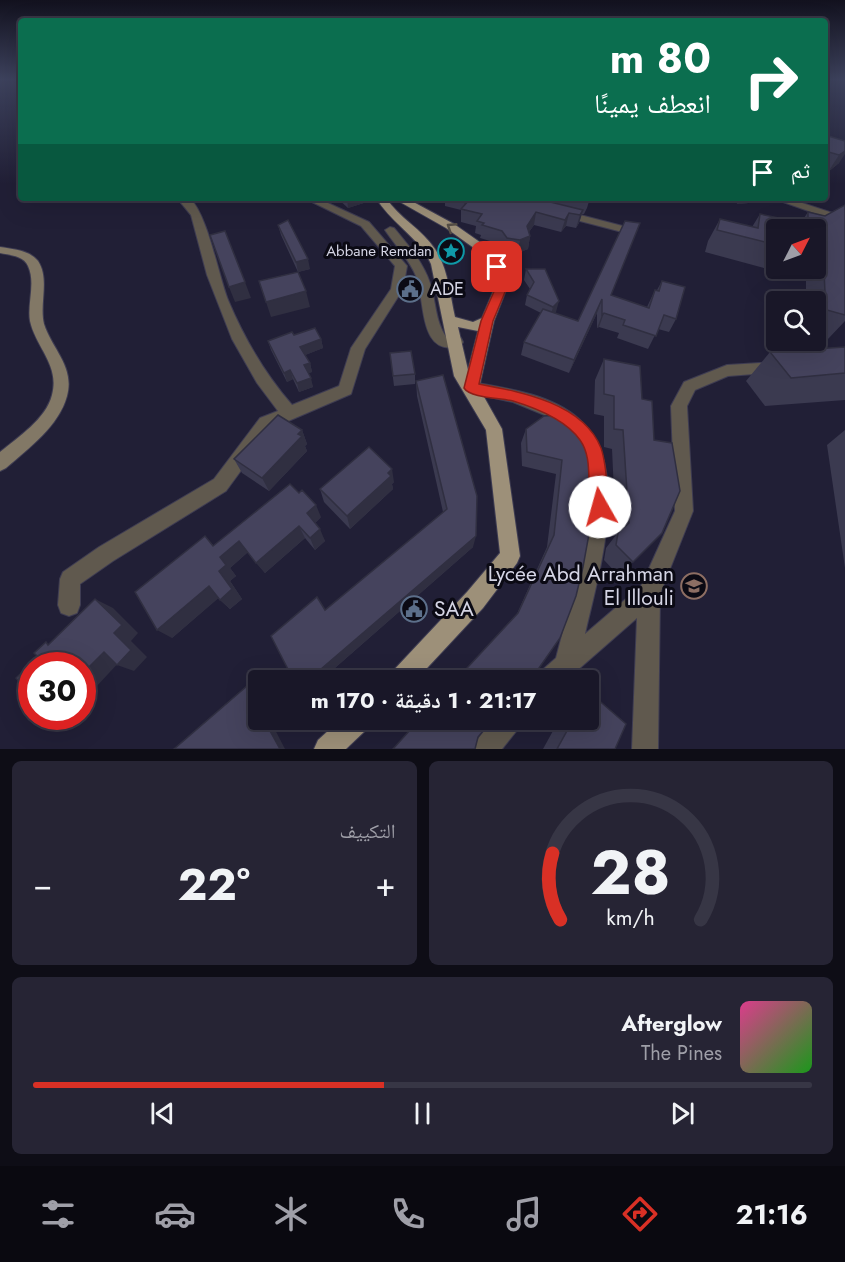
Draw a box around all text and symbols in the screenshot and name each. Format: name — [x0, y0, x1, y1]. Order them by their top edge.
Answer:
text: 80 m — [610, 28, 711, 89]
icon: right — [732, 42, 810, 120]
text: انعطف يمينًا — [594, 84, 711, 123]
text: ثم — [791, 154, 810, 186]
icon: arrive — [746, 156, 779, 189]
north arrow — [766, 219, 826, 279]
map controls — [766, 219, 826, 351]
one-way arrow — [447, 223, 458, 234]
place icon: Abbane Remdan — [436, 236, 466, 266]
place label: Abbane Remdan — [326, 240, 432, 262]
pin — [471, 241, 522, 292]
icon: arrive — [480, 250, 513, 283]
public building icon: ADE — [395, 274, 425, 304]
place label: ADE — [430, 276, 464, 302]
button: search — [766, 291, 826, 351]
position arrow — [568, 475, 632, 539]
place label: Lycée Abd Arrahman El Illouli — [488, 559, 674, 613]
school or university icon: Lycée Abd Arrahman El Illouli — [679, 571, 709, 601]
public building icon: SAA — [399, 594, 429, 624]
place label: SAA — [434, 594, 474, 624]
speed limit sign: 30 — [18, 652, 96, 730]
text: 21:17 · 1 دقيقة · 170 m — [311, 684, 536, 716]
text: التكييف — [339, 817, 396, 846]
text: 28 — [591, 827, 671, 917]
text: 22° — [178, 852, 250, 917]
text: − — [33, 861, 52, 908]
text: + — [375, 861, 396, 908]
text: km/h — [607, 902, 655, 933]
text: Afterglow — [621, 1007, 722, 1039]
text: The Pines — [641, 1039, 722, 1068]
icon: previous — [146, 1097, 179, 1130]
icon: pause — [406, 1097, 439, 1130]
icon: next — [666, 1097, 699, 1130]
icon: filters — [37, 1193, 79, 1235]
icon: car — [154, 1193, 196, 1235]
icon: climate — [270, 1193, 312, 1235]
icon: phone — [387, 1193, 429, 1235]
icon: music — [503, 1193, 545, 1235]
icon: directions — [619, 1193, 661, 1235]
text: 21:16 — [736, 1195, 808, 1234]

